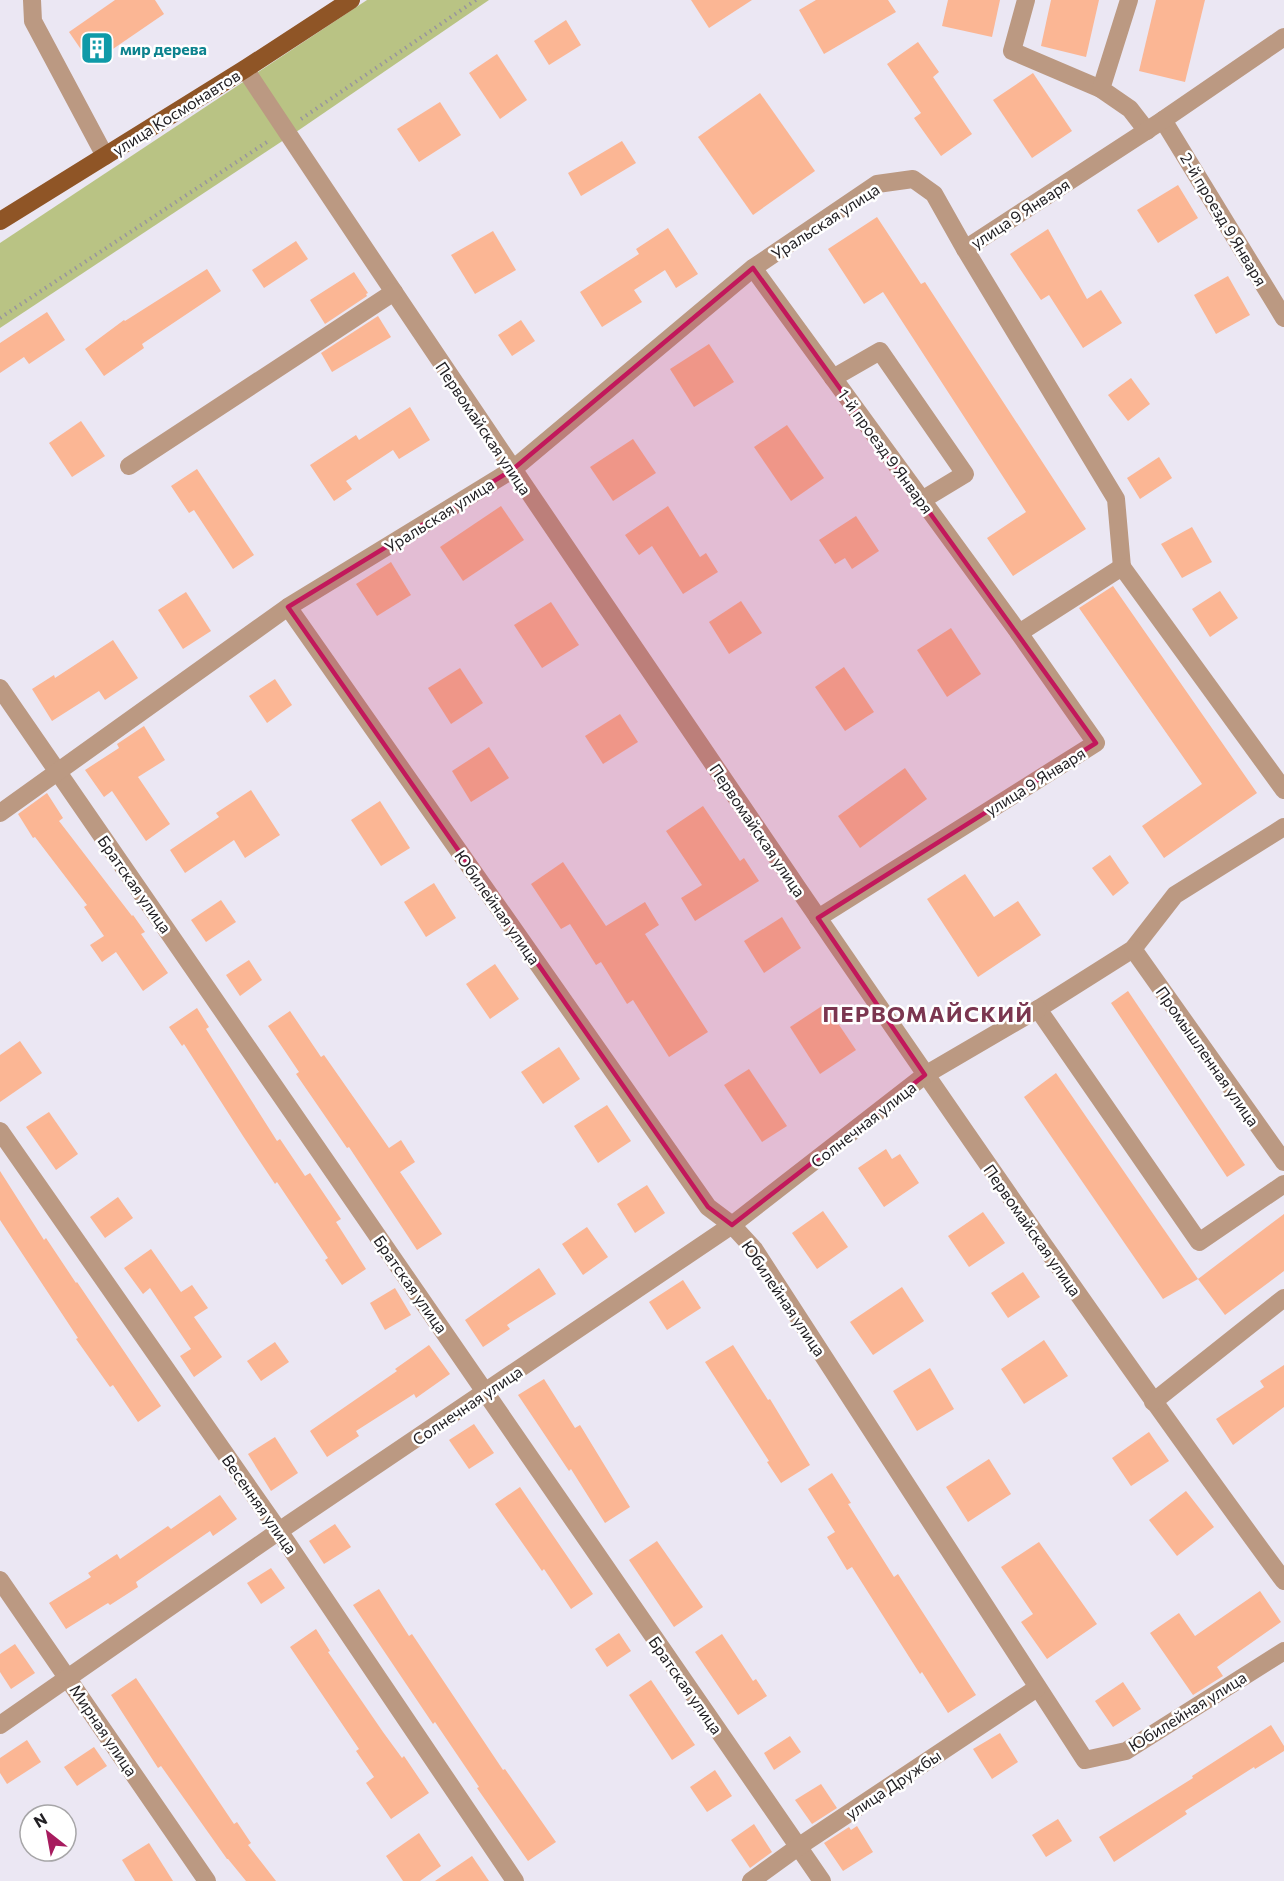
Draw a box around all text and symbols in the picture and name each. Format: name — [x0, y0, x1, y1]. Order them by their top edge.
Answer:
building icon: мир дерева — [79, 30, 115, 66]
place label: мир дерева — [120, 39, 207, 58]
street label: улица Космонавтов — [109, 65, 243, 159]
street label: 2-й проезд 9 Января — [1177, 149, 1271, 289]
street label: улица 9 Января — [967, 174, 1073, 252]
street label: Уральская улица — [767, 179, 883, 263]
street label: Первомайская улица — [432, 358, 536, 498]
street label: 1-й проезд 9 Января — [834, 385, 938, 517]
street label: Уральская улица — [381, 474, 497, 556]
street label: улица 9 Января — [982, 743, 1088, 819]
street label: Первомайская улица — [706, 760, 810, 900]
street label: Братская улица — [94, 831, 176, 937]
street label: Юбилейная улица — [451, 846, 545, 968]
street label: Промышленная улица — [1152, 982, 1264, 1130]
district label: ПЕРВОМАЙСКИЙ — [823, 1000, 1033, 1027]
street label: Солнечная улица — [807, 1077, 919, 1171]
street label: Первомайская улица — [980, 1160, 1086, 1300]
street label: Братская улица — [370, 1231, 452, 1337]
street label: Юбилейная улица — [738, 1236, 830, 1360]
street label: Солнечная улица — [408, 1361, 526, 1449]
street label: Весенняя улица — [219, 1451, 301, 1557]
street label: Братская улица — [645, 1632, 727, 1738]
street label: Юбилейная улица — [1124, 1667, 1250, 1755]
street label: Мирная улица — [66, 1681, 142, 1779]
street label: улица Дружбы — [842, 1745, 944, 1823]
north arrow — [18, 1803, 78, 1863]
text: N — [30, 1808, 50, 1831]

